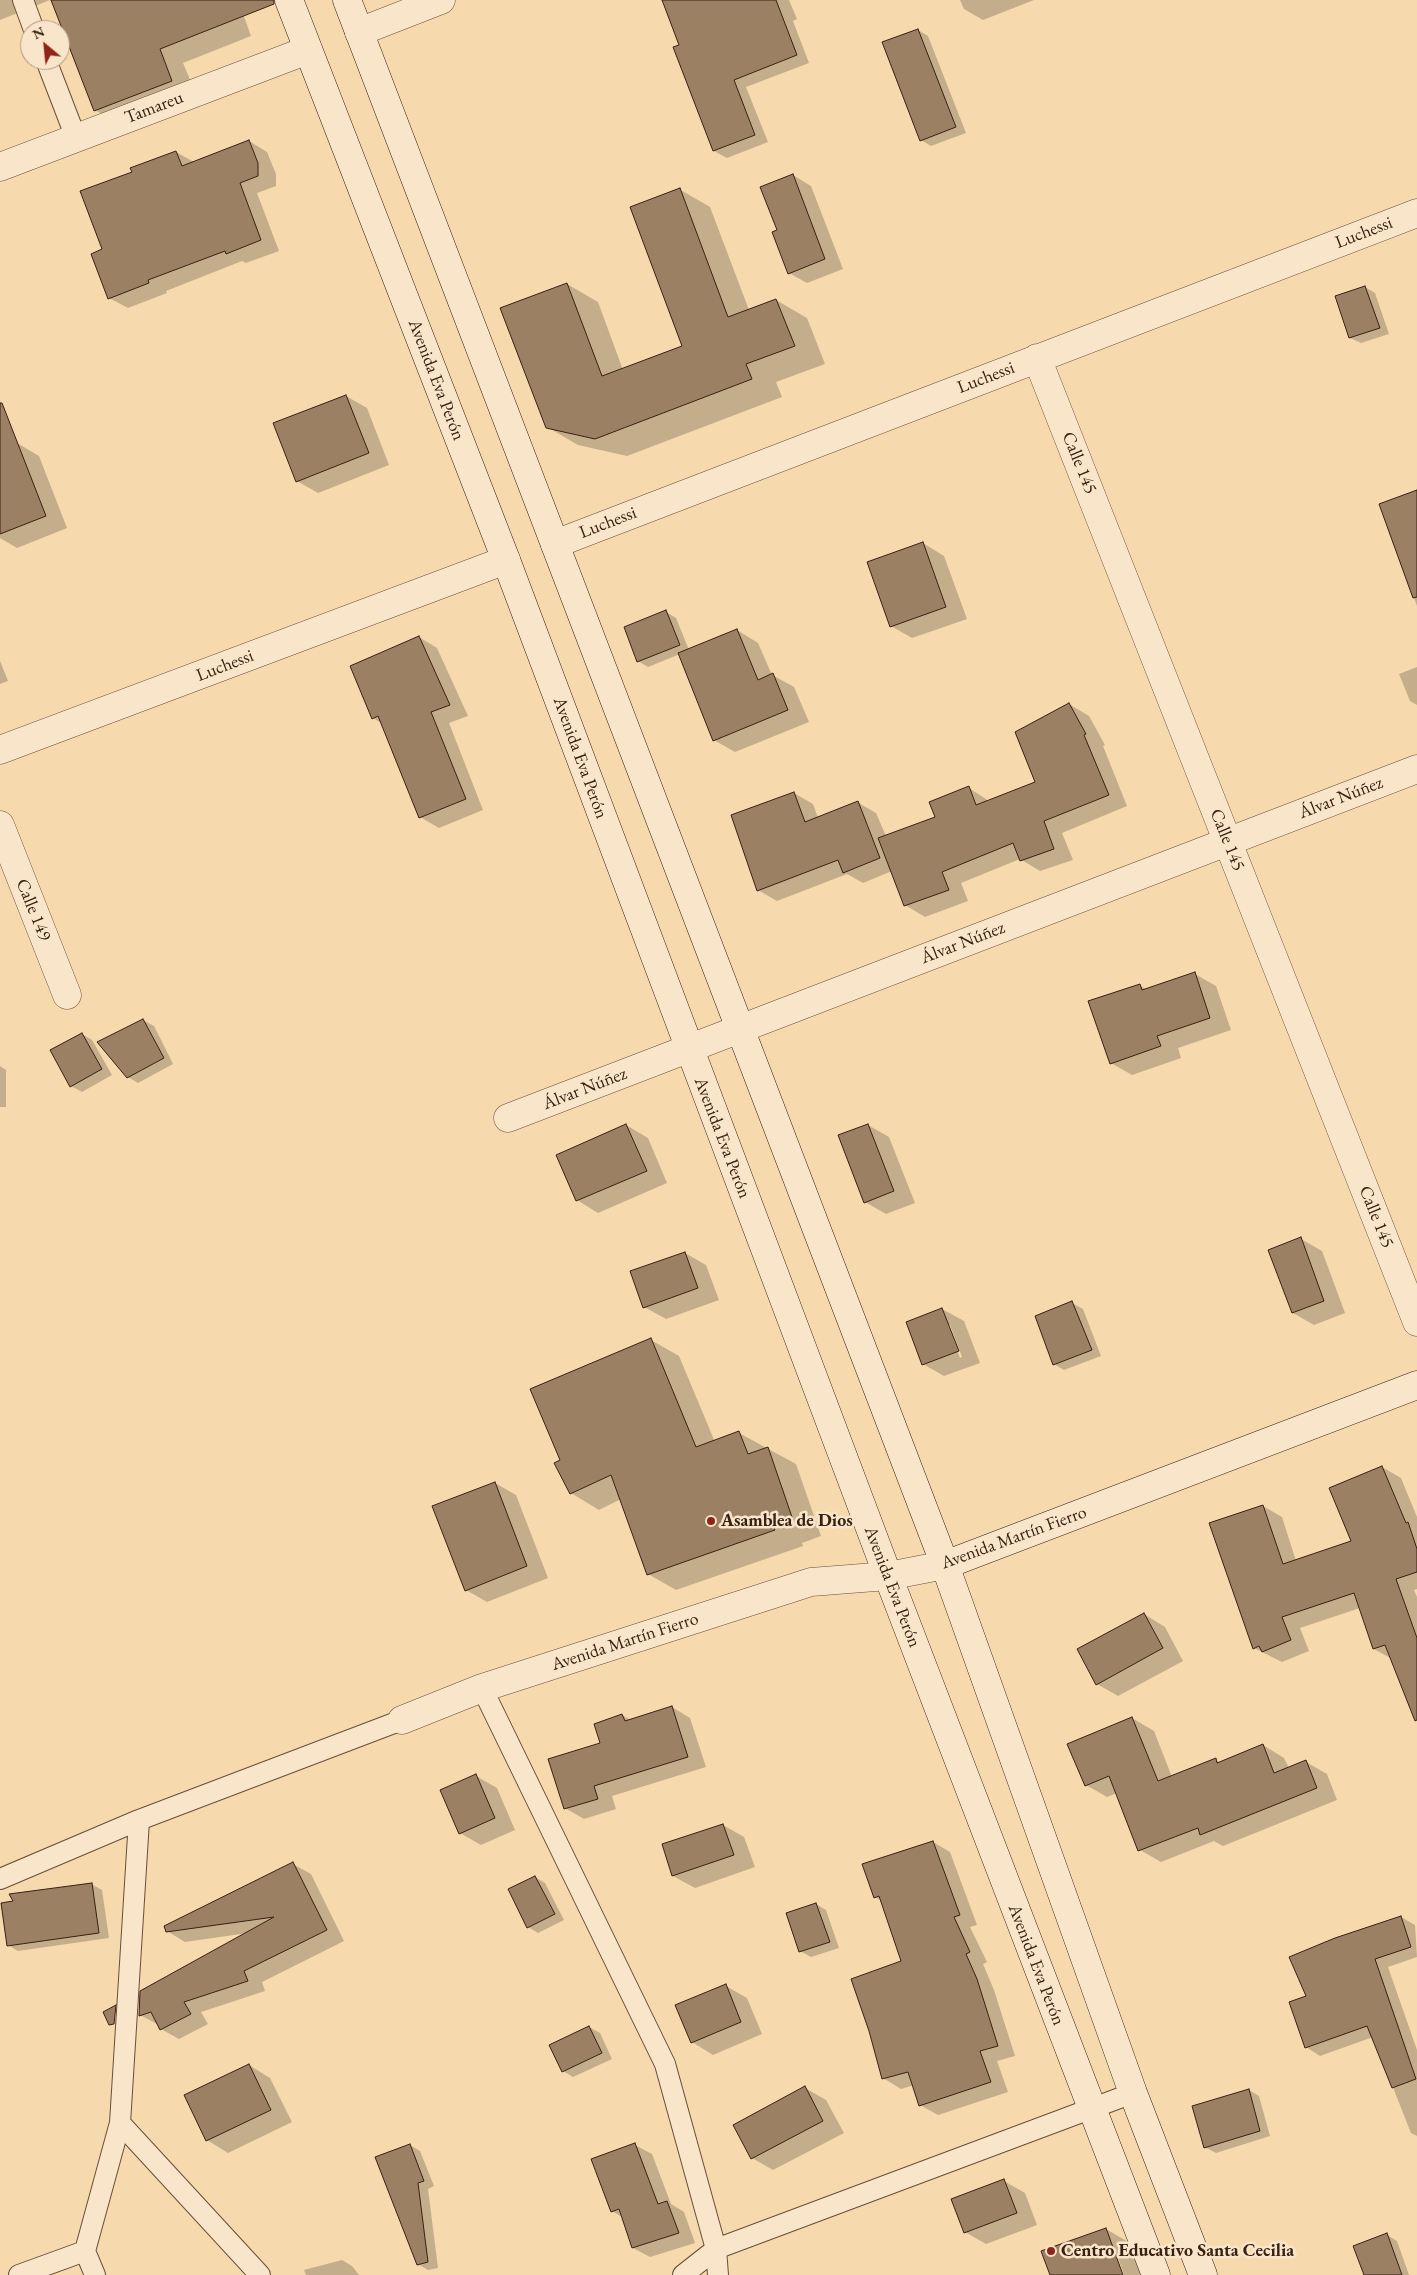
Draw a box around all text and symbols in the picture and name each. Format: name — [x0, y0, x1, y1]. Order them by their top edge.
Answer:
north arrow — [20, 20, 70, 70]
text: N — [29, 22, 48, 43]
street label: Tamareu — [122, 87, 186, 129]
street label: Luchessi — [1332, 212, 1396, 254]
street label: Avenida Eva Perón — [403, 316, 469, 444]
street label: Luchessi — [954, 357, 1018, 399]
street label: Calle 145 — [1057, 429, 1101, 497]
street label: Luchessi — [576, 502, 640, 544]
street label: Luchessi — [193, 645, 257, 687]
street label: Avenida Eva Perón — [548, 694, 612, 822]
street label: Álvar Núñez — [1296, 772, 1386, 824]
street label: Calle 145 — [1205, 806, 1249, 874]
street label: Calle 149 — [11, 876, 55, 944]
street label: Álvar Núñez — [918, 917, 1008, 969]
street label: Álvar Núñez — [540, 1063, 630, 1115]
street label: Avenida Eva Perón — [689, 1074, 755, 1202]
street label: Calle 145 — [1354, 1183, 1398, 1251]
street label: Avenida Martín Fierro — [938, 1502, 1090, 1574]
place label: Asamblea de Dios — [721, 1510, 853, 1532]
marker: Asamblea de Dios — [705, 1515, 717, 1527]
street label: Avenida Eva Perón — [859, 1523, 925, 1651]
street label: Avenida Martín Fierro — [549, 1608, 701, 1676]
street label: Avenida Eva Perón — [1003, 1901, 1069, 2029]
place label: Centro Educativo Santa Cecilia — [1061, 2240, 1294, 2262]
marker: Centro Educativo Santa Cecilia — [1045, 2245, 1057, 2257]

